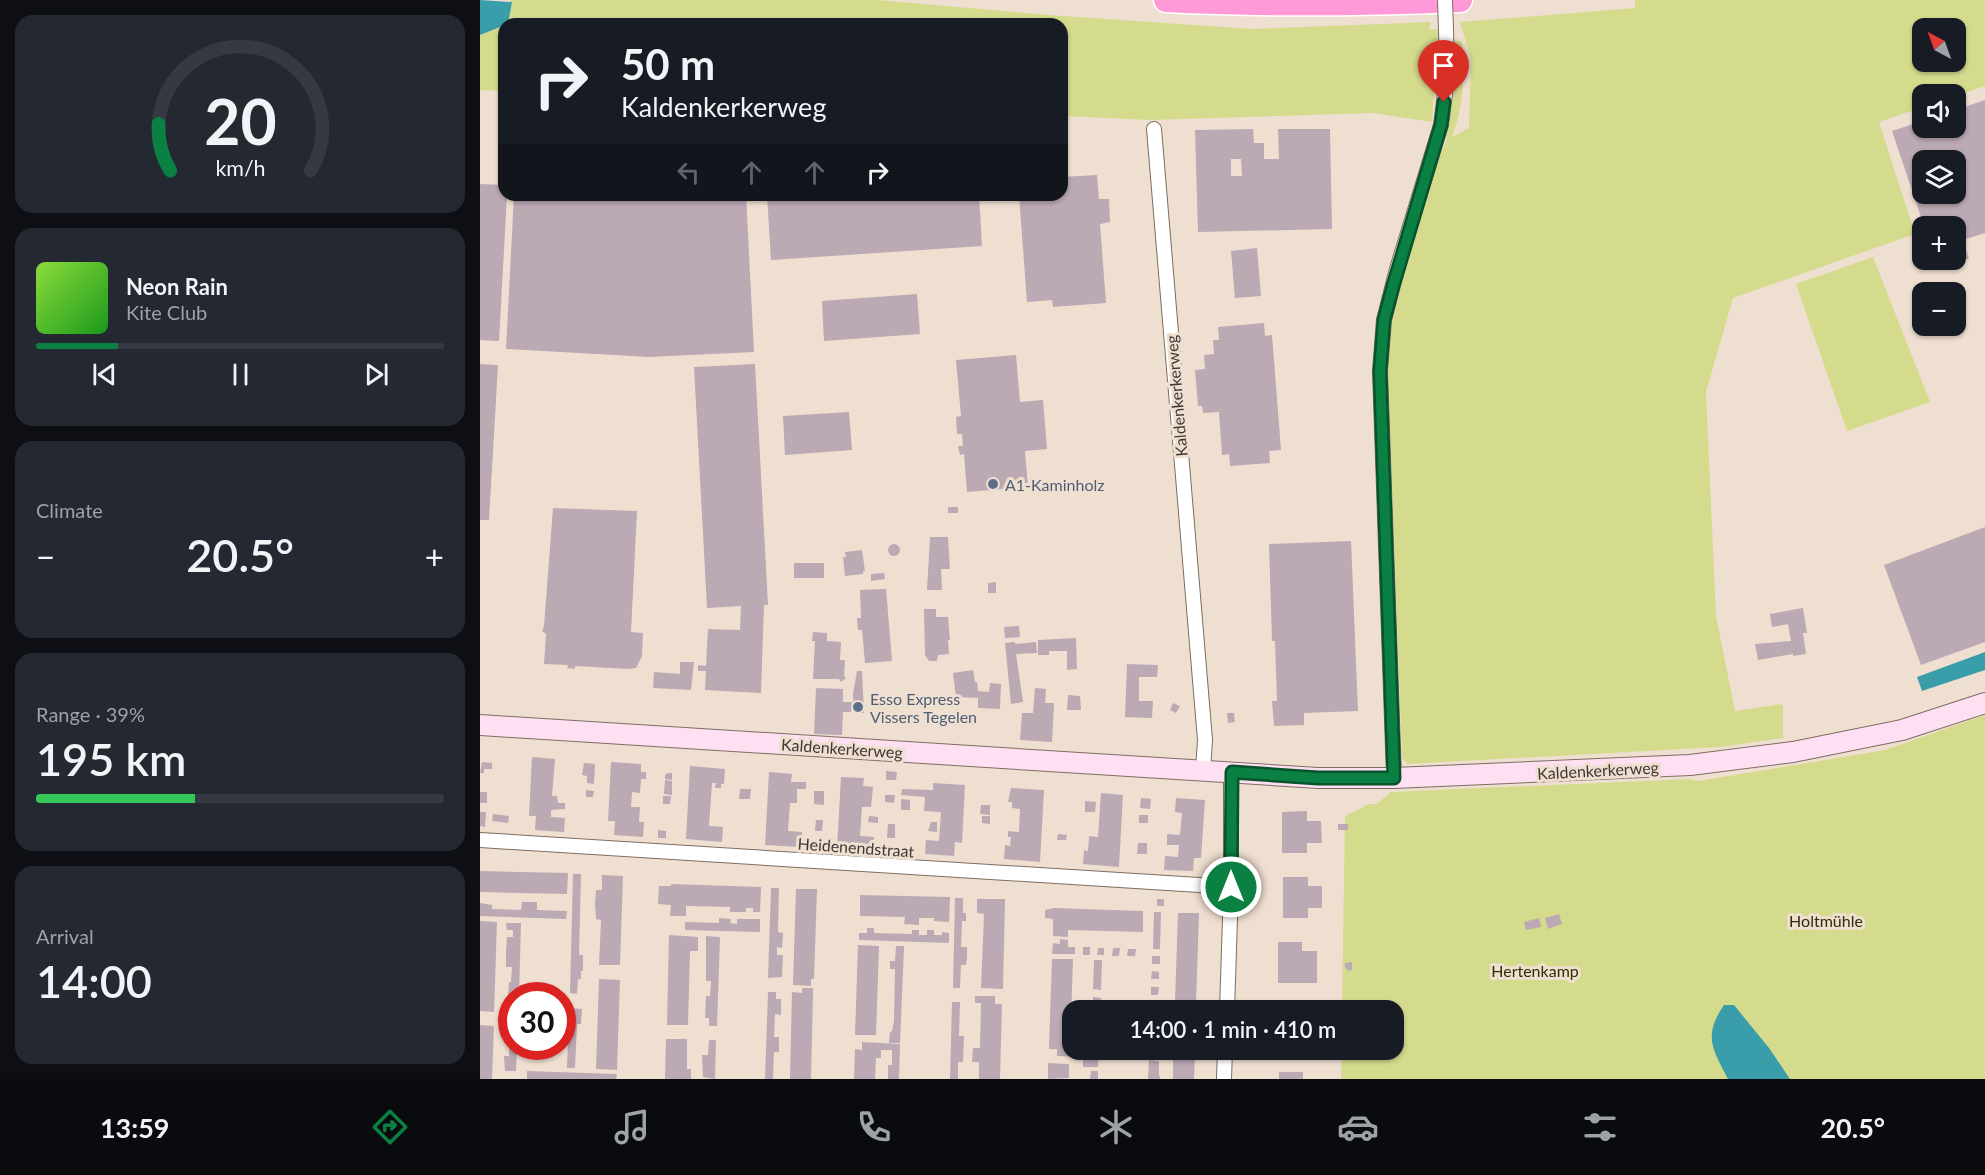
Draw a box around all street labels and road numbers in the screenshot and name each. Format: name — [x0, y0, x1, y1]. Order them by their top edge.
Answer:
street label: Kaldenkerkerweg — [1161, 335, 1191, 457]
street label: Kaldenkerkerweg — [781, 734, 903, 762]
street label: Kaldenkerkerweg — [1537, 757, 1659, 783]
street label: Heidenendstraat — [797, 833, 915, 861]

